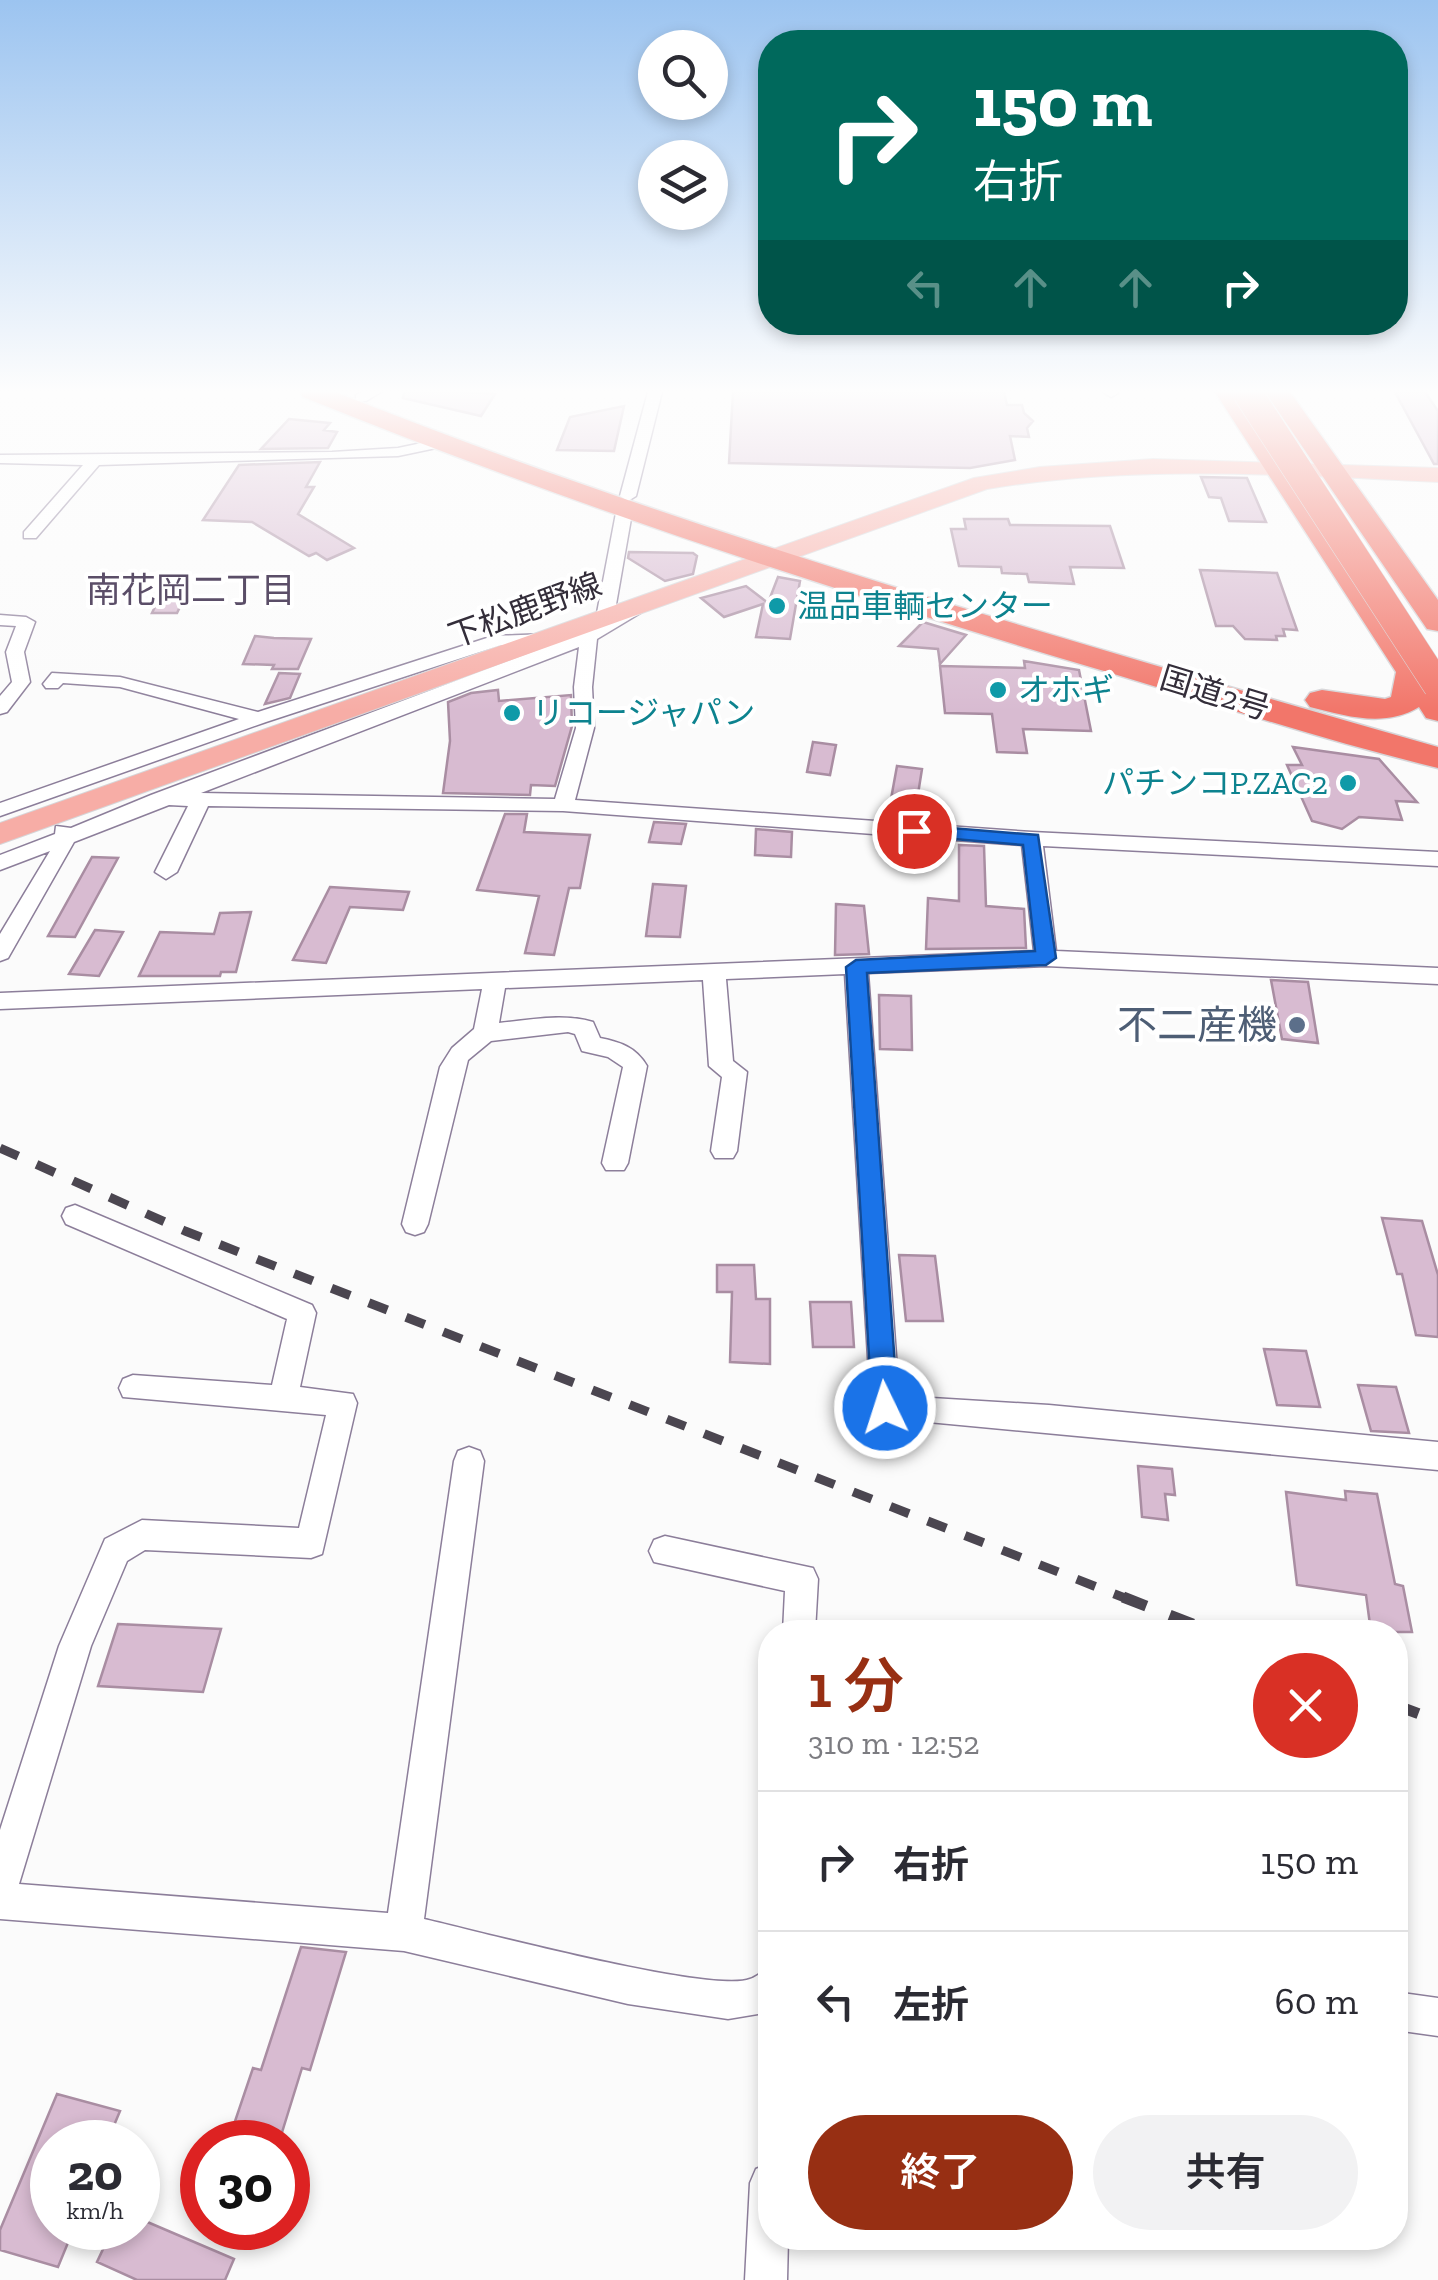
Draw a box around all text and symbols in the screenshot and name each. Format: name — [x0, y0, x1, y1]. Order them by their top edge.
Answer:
map controls — [638, 30, 728, 230]
button: search — [638, 30, 728, 120]
text: 150 m — [973, 60, 1153, 144]
icon: right — [808, 70, 938, 200]
button: layers — [638, 140, 728, 230]
text: 右折 — [973, 155, 1063, 209]
icon: left — [898, 260, 953, 315]
icon: ahead — [1003, 260, 1058, 315]
icon: ahead — [1108, 260, 1163, 315]
icon: right — [1213, 260, 1268, 315]
street label: 下松鹿野線 — [443, 565, 607, 655]
district label: 南花岡二丁目 — [86, 569, 296, 611]
place label: 温品車輌センター — [797, 587, 1053, 625]
marker: 温品車輌センター — [766, 595, 788, 617]
street label: 国道2号 — [1156, 658, 1274, 728]
place label: オホギ — [1018, 671, 1114, 709]
marker: オホギ — [987, 679, 1009, 701]
place label: リコージャパン — [532, 694, 755, 732]
marker: リコージャパン — [501, 702, 523, 724]
place label: パチンコP.ZAC2 — [1102, 764, 1328, 802]
marker: パチンコP.ZAC2 — [1337, 772, 1359, 794]
pin — [872, 789, 957, 874]
icon: arrive — [887, 804, 942, 859]
place label: 不二産機 — [1117, 1001, 1277, 1049]
marker: 不二産機 — [1286, 1014, 1308, 1036]
position arrow — [833, 1356, 937, 1460]
text: 1 分 — [808, 1650, 904, 1722]
button: close — [1253, 1653, 1358, 1758]
text: 310 m · 12:52 — [808, 1724, 980, 1762]
icon: right — [808, 1834, 863, 1889]
text: 150 m — [1261, 1838, 1358, 1884]
text: 右折 — [893, 1842, 969, 1888]
icon: left — [808, 1974, 863, 2029]
text: 60 m — [1275, 1978, 1358, 2024]
text: 左折 — [893, 1982, 969, 2028]
button: 終了 — [808, 2115, 1073, 2230]
button: 共有 — [1093, 2115, 1358, 2230]
speed limit sign: 30 — [180, 2120, 310, 2250]
text: 20 — [67, 2143, 123, 2203]
text: km/h — [66, 2195, 124, 2225]

